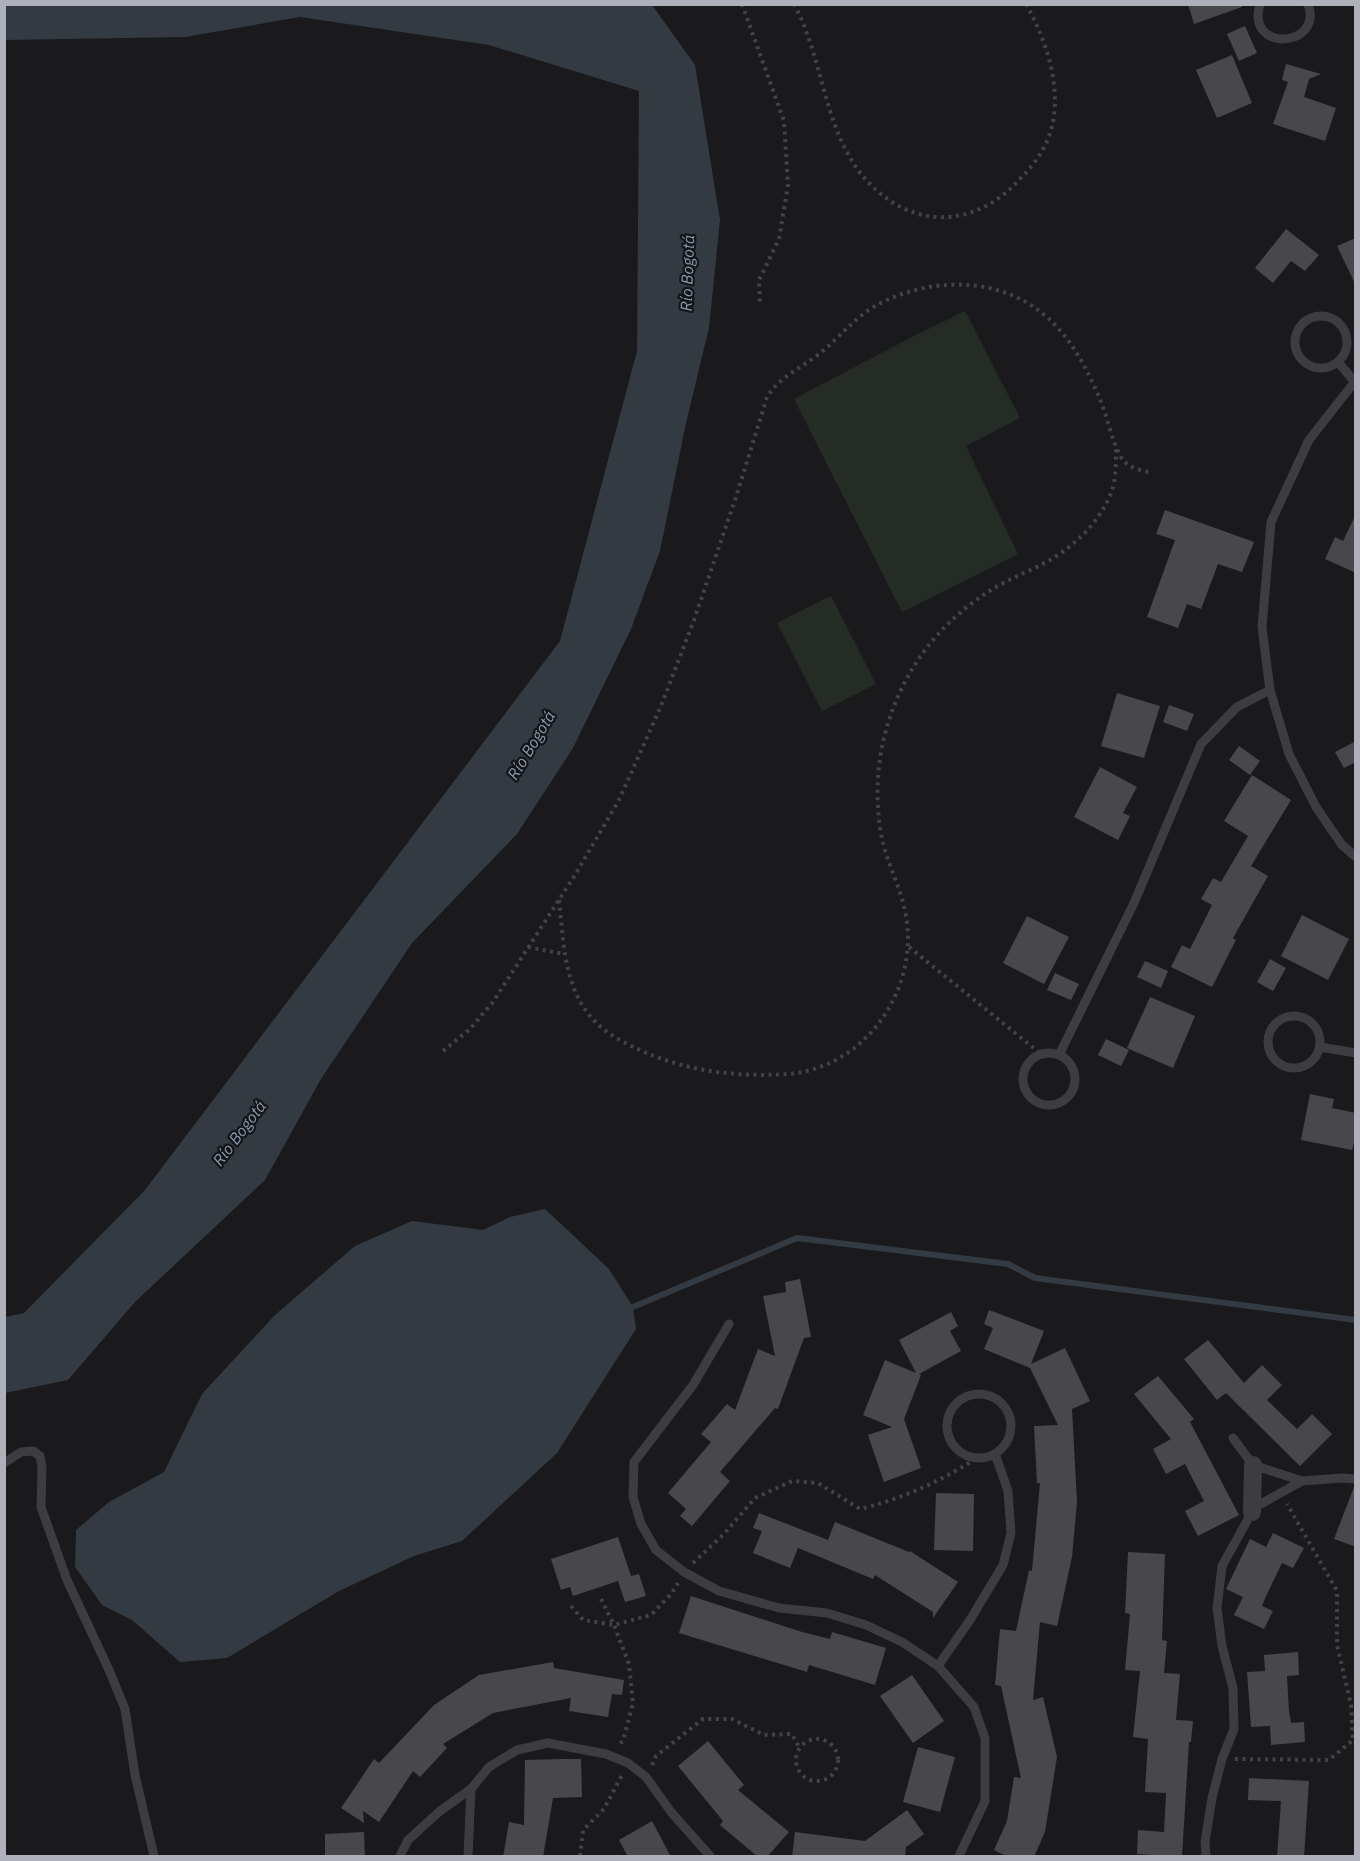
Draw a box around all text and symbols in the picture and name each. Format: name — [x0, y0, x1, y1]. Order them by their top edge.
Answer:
water label: Río Bogotá — [676, 234, 698, 312]
water label: Río Bogotá — [503, 707, 559, 783]
water label: Río Bogotá — [208, 1096, 270, 1170]

